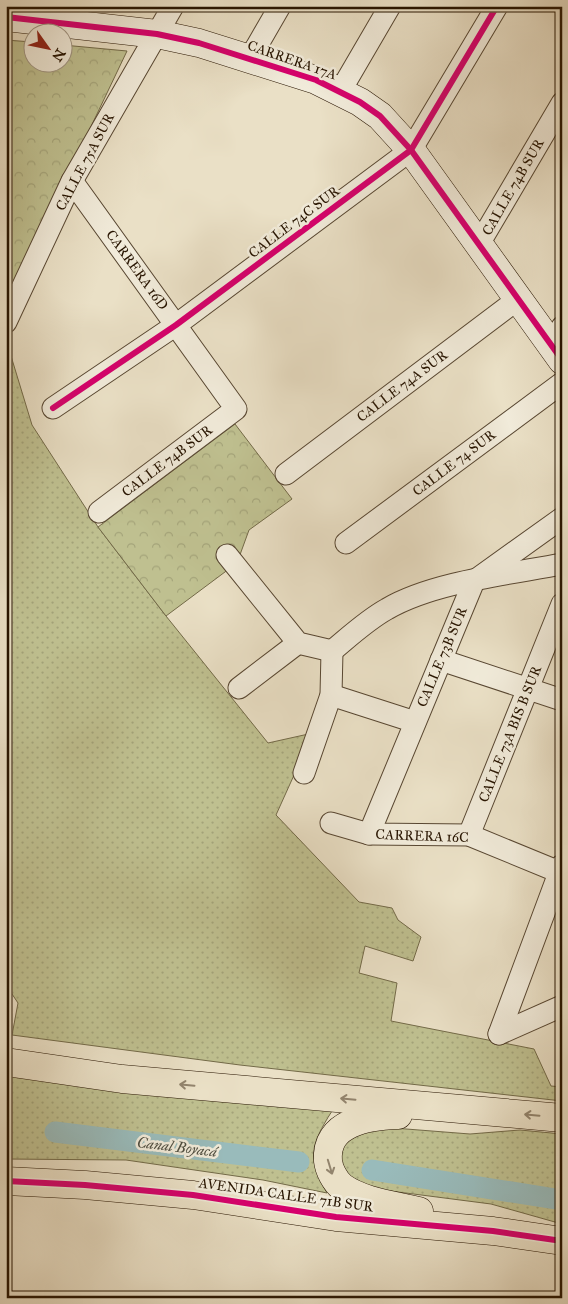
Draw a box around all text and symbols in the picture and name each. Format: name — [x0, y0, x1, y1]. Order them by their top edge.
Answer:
north arrow — [22, 22, 72, 72]
street label: CARRERA 17A — [245, 37, 339, 83]
text: N — [48, 45, 69, 65]
street label: CALLE 75A SUR — [52, 109, 118, 214]
street label: CALLE 74B SUR — [478, 135, 548, 238]
street label: CALLE 74C SUR — [245, 182, 344, 262]
street label: CARRERA 16D — [102, 227, 172, 313]
street label: CALLE 74A SUR — [353, 346, 452, 426]
street label: CALLE 74B SUR — [118, 421, 217, 501]
street label: CALLE 74 SUR — [409, 426, 500, 500]
street label: CALLE 73B SUR — [413, 603, 471, 710]
street label: CALLE 73A BIS B SUR — [475, 662, 546, 805]
street label: CARRERA 16C — [375, 826, 469, 846]
one-way arrow — [179, 1080, 195, 1089]
one-way arrow — [341, 1094, 357, 1104]
one-way arrow — [524, 1111, 540, 1120]
water label: Canal Boyacá — [136, 1133, 220, 1161]
one-way arrow — [326, 1158, 336, 1174]
street label: AVENIDA CALLE 71B SUR — [197, 1174, 376, 1216]

